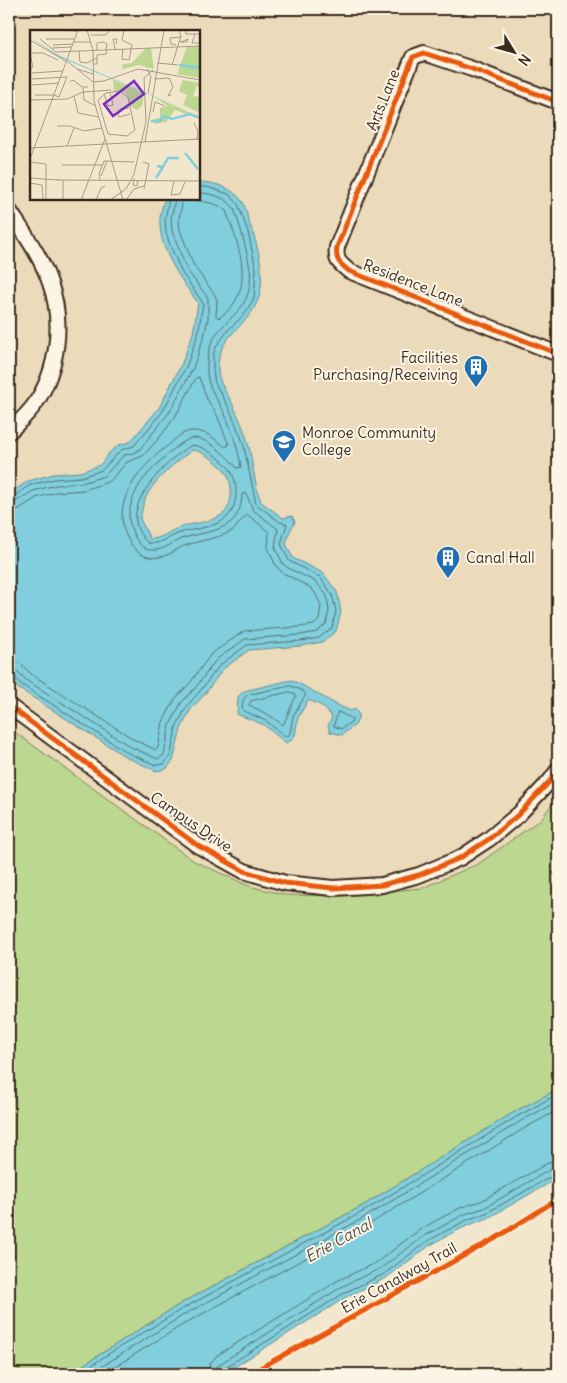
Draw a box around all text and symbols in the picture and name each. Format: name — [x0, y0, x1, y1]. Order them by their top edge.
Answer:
north arrow — [490, 28, 540, 78]
inset map — [30, 30, 200, 200]
text: N — [514, 51, 534, 69]
street label: Arts Lane — [362, 66, 403, 133]
street label: Residence Lane — [361, 255, 466, 310]
place label: Facilities Purchasing/Receiving — [313, 348, 458, 384]
building icon: Facilities Purchasing/Receiving — [463, 354, 489, 388]
place label: Monroe Community College — [302, 423, 436, 459]
school or university icon: Monroe Community College — [271, 429, 297, 463]
building icon: Canal Hall — [435, 545, 461, 579]
place label: Canal Hall — [466, 548, 535, 567]
street label: Campus Drive — [147, 787, 236, 856]
water label: Erie Canal — [301, 1212, 377, 1267]
street label: Erie Canalway Trail — [338, 1238, 460, 1317]

